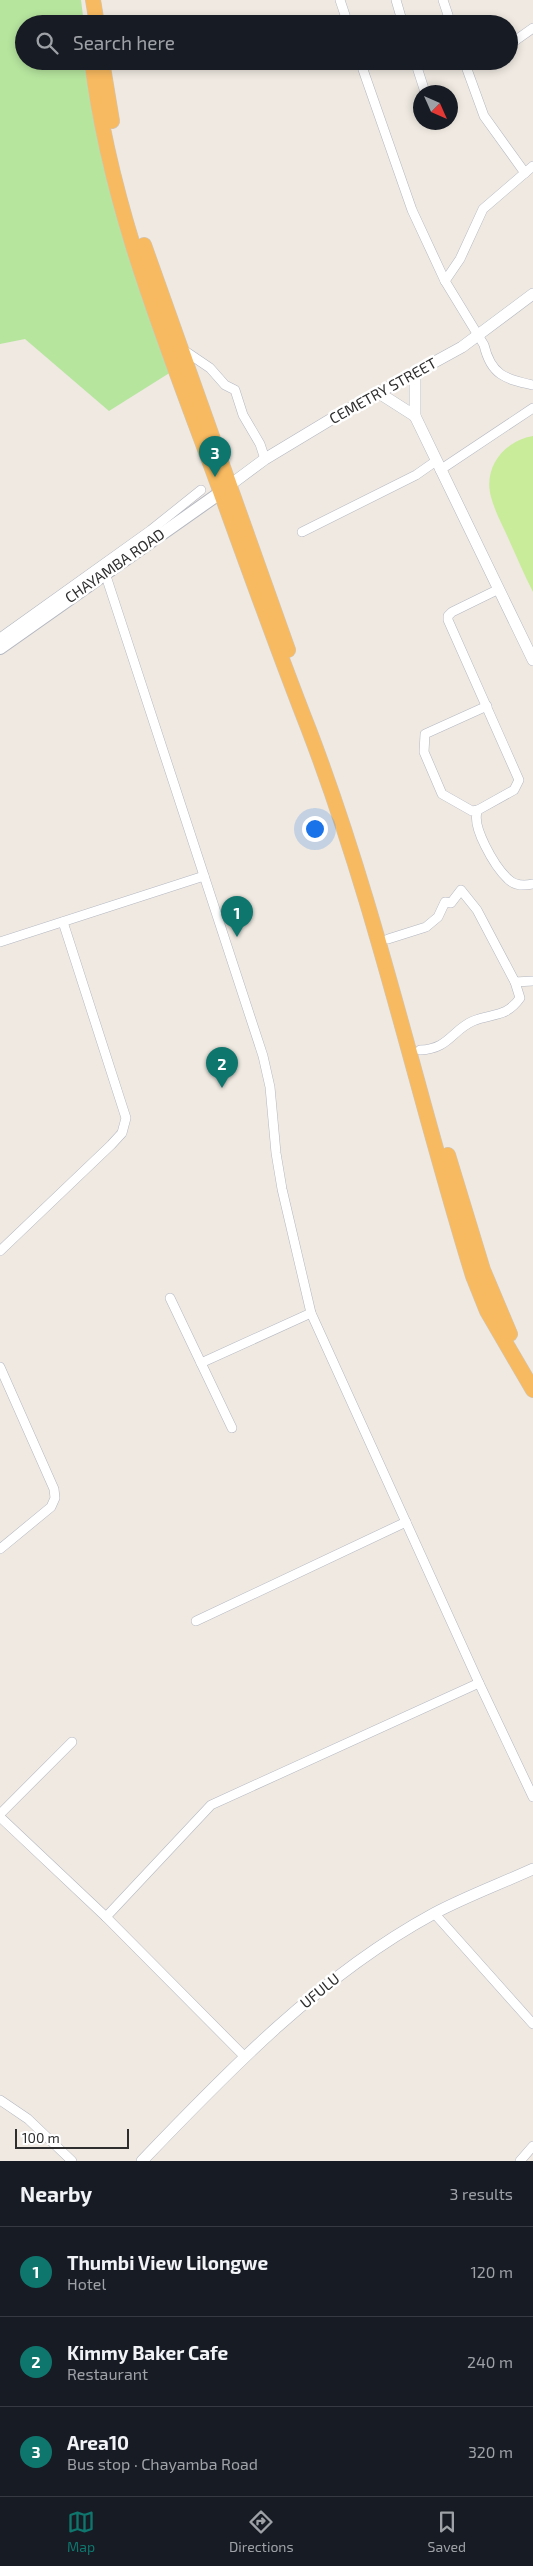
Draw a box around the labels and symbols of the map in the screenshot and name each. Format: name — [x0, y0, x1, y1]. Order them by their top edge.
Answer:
north arrow — [413, 85, 458, 130]
street label: CEMETRY STREET — [326, 353, 439, 427]
pin: 3 — [199, 436, 231, 477]
street label: CHAYAMBA ROAD — [61, 524, 168, 606]
your location — [302, 816, 328, 842]
pin: 1 — [221, 896, 253, 937]
pin: 2 — [206, 1047, 238, 1088]
street label: UFULU — [296, 1969, 343, 2012]
scale bar — [15, 2126, 129, 2149]

